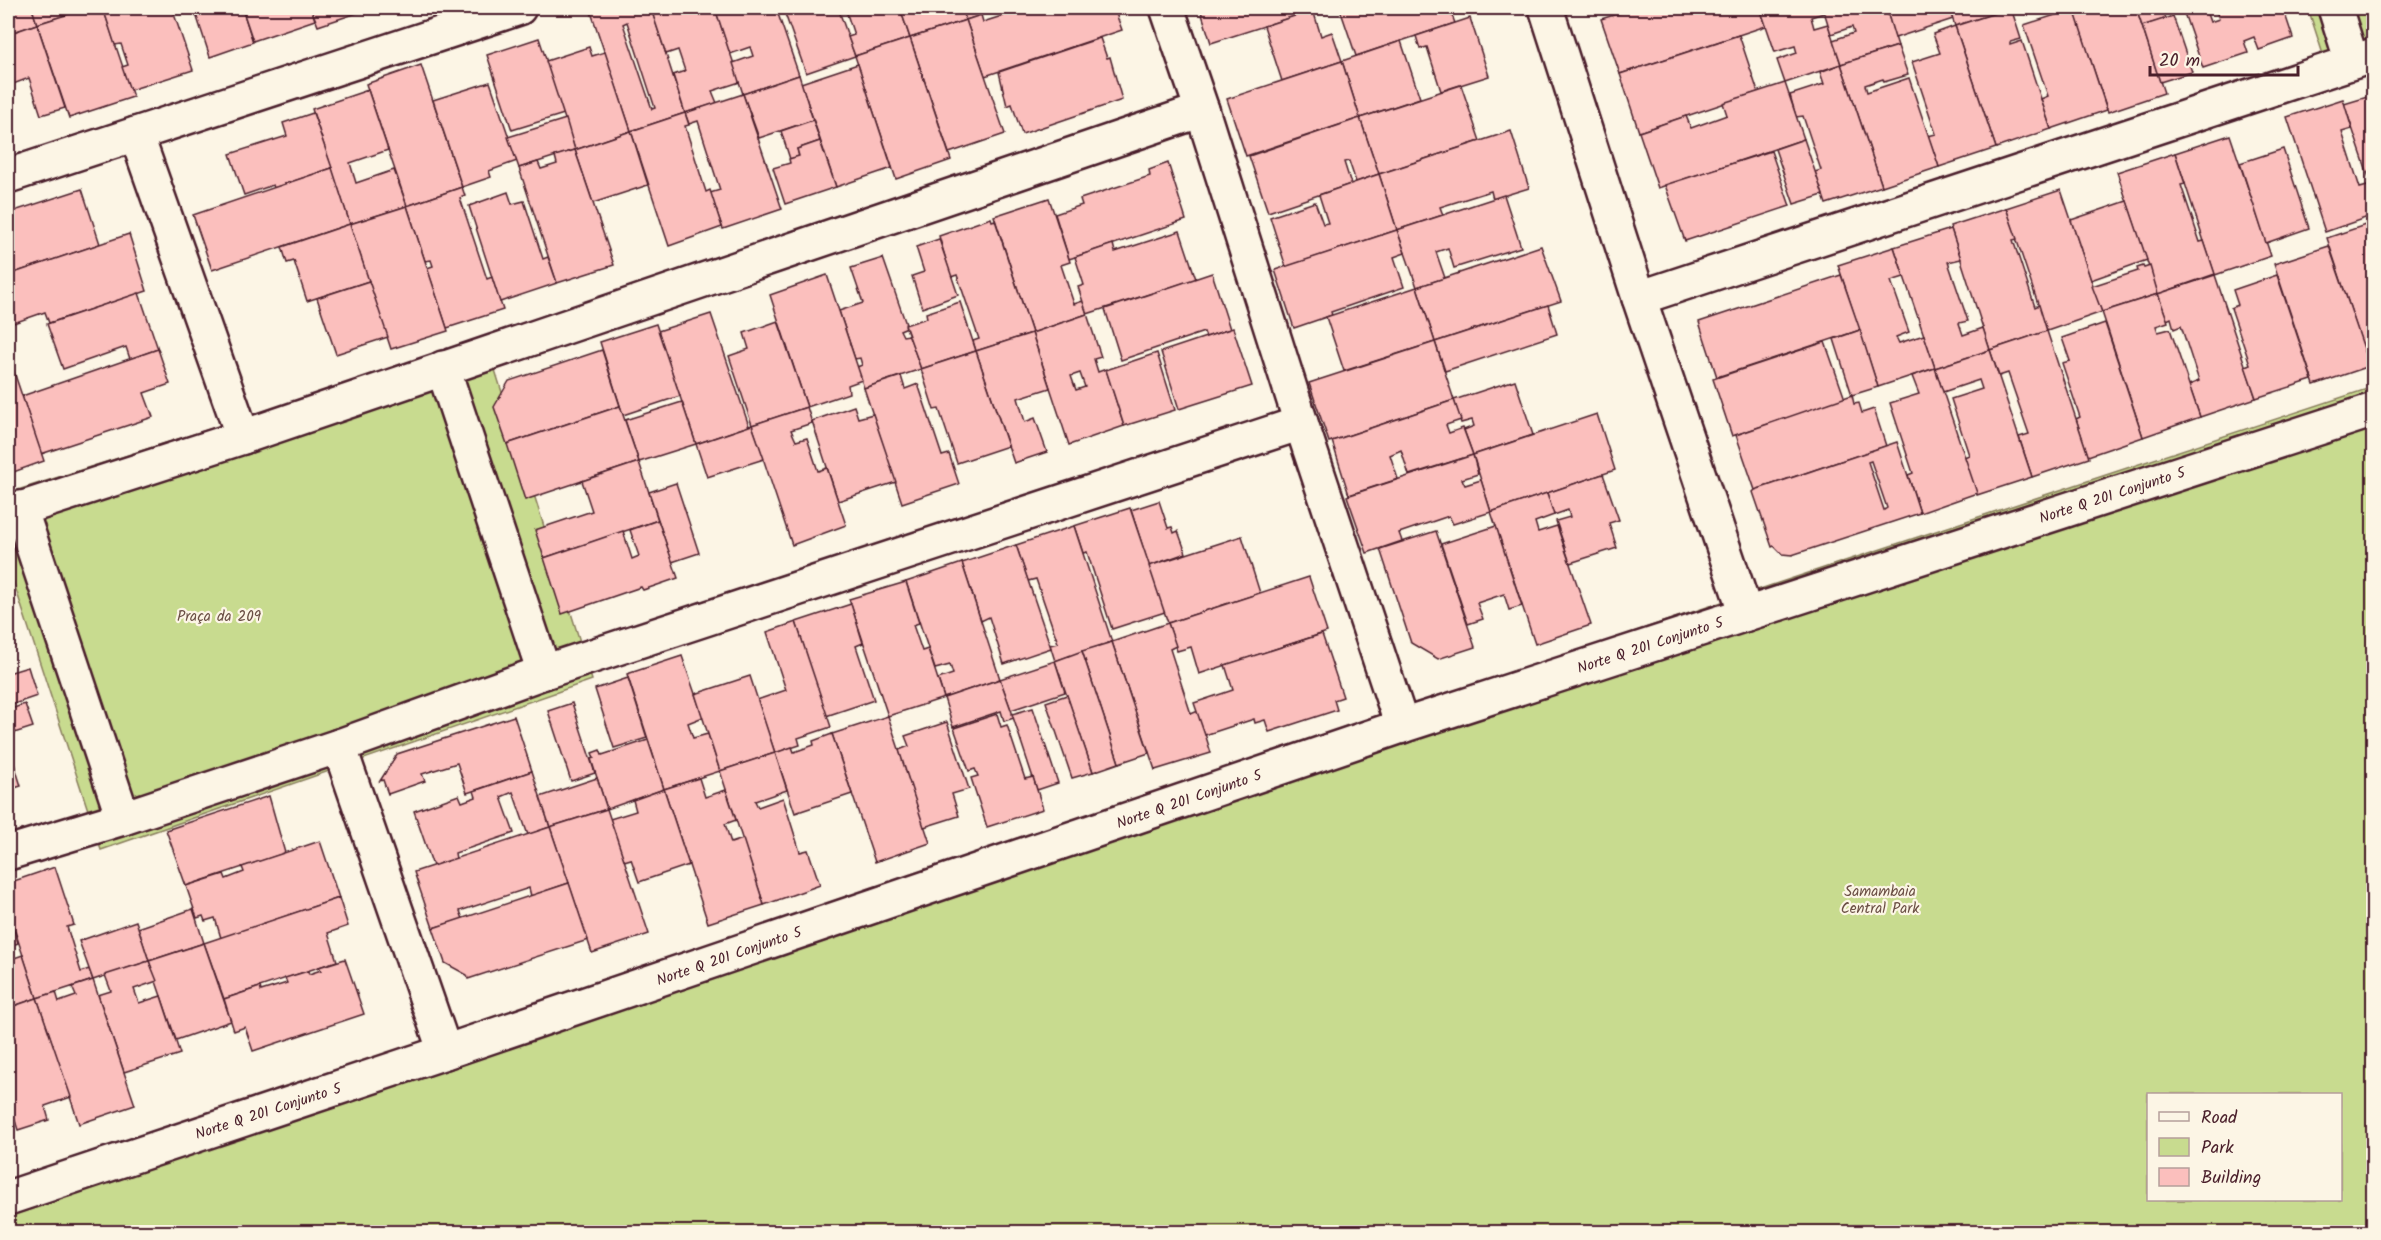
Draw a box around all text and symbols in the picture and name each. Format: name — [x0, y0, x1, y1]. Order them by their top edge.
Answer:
scale bar — [2150, 39, 2298, 77]
text: 20 m — [2159, 47, 2200, 76]
street label: Norte Q 201 Conjunto 5 — [2036, 461, 2189, 531]
park label: Praça da 209 — [177, 605, 262, 629]
street label: Norte Q 201 Conjunto 5 — [1574, 611, 1727, 681]
street label: Norte Q 201 Conjunto 5 — [1113, 763, 1266, 836]
park label: Samambaia Central Park — [1841, 880, 1920, 921]
street label: Norte Q 201 Conjunto 5 — [653, 920, 806, 993]
street label: Norte Q 201 Conjunto 5 — [192, 1077, 345, 1147]
legend — [2147, 1093, 2342, 1201]
text: Road — [2201, 1104, 2238, 1133]
text: Park — [2201, 1134, 2234, 1163]
text: Building — [2201, 1164, 2261, 1193]

